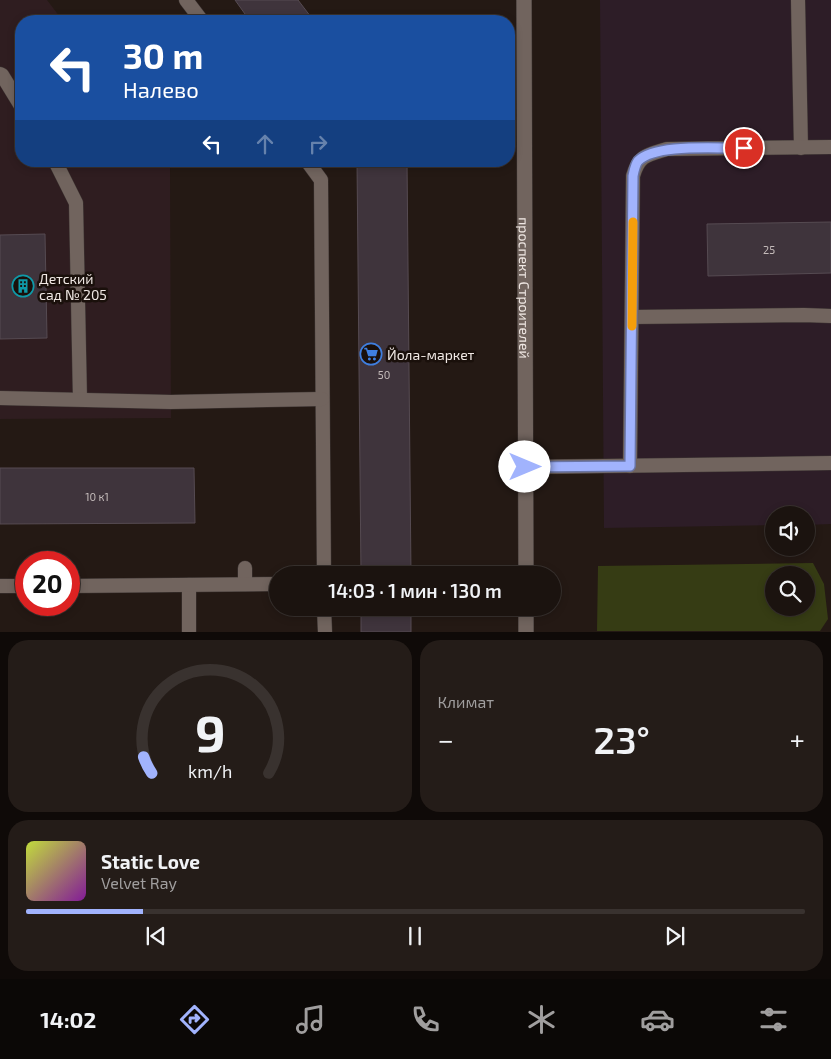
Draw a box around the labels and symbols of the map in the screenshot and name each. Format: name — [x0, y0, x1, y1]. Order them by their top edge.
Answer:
pin — [723, 127, 765, 169]
street label: проспект Строителей — [516, 217, 534, 359]
house number: 25 — [763, 243, 775, 256]
place label: Детский сад № 205 — [39, 270, 107, 303]
building icon: Детский сад № 205 — [11, 274, 35, 298]
supermarket icon: Йола-маркет — [359, 342, 383, 366]
place label: Йола-маркет — [387, 346, 475, 363]
house number: 50 — [378, 368, 390, 381]
position arrow — [498, 440, 550, 492]
house number: 10 к1 — [85, 490, 109, 503]
speed limit sign: 20 — [15, 551, 80, 616]

